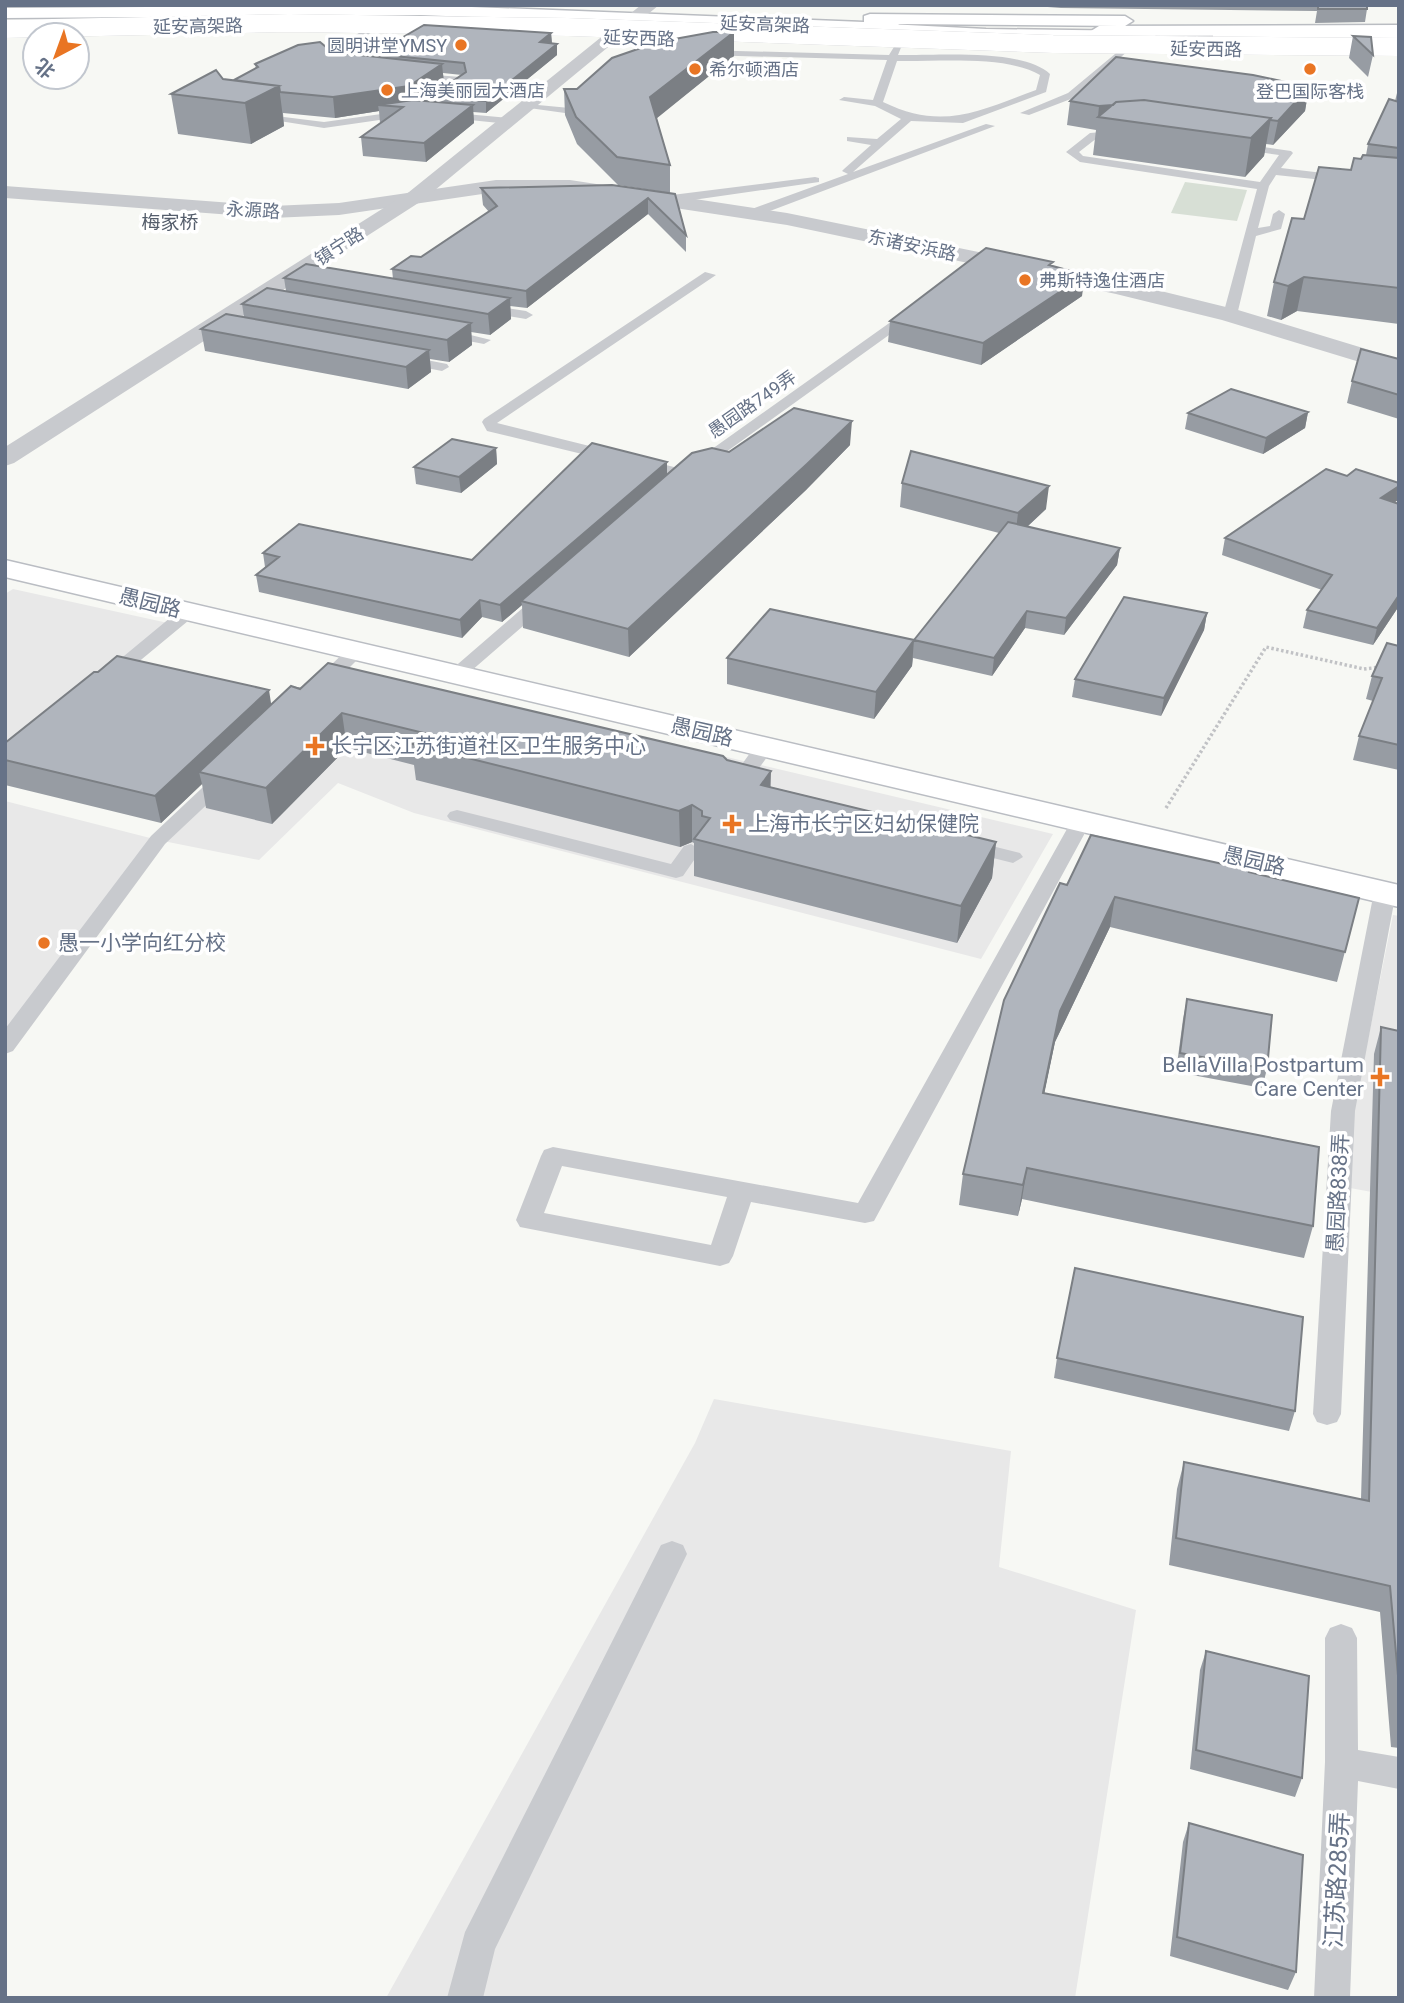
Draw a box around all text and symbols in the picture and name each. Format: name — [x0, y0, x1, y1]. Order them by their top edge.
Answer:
street label: 延安高架路 — [720, 12, 810, 36]
street label: 延安高架路 — [153, 15, 243, 37]
north arrow — [21, 21, 91, 91]
street label: 延安西路 — [603, 26, 675, 50]
place label: 圆明讲堂YMSY — [327, 35, 447, 56]
marker: 圆明讲堂YMSY — [453, 37, 469, 53]
street label: 延安西路 — [1170, 38, 1242, 60]
text: 北 — [30, 54, 60, 83]
place label: 希尔顿酒店 — [709, 59, 799, 80]
marker: 希尔顿酒店 — [687, 61, 703, 77]
marker: 登巴国际客栈 — [1302, 61, 1318, 77]
place label: 上海美丽园大酒店 — [401, 80, 545, 101]
place label: 登巴国际客栈 — [1256, 81, 1364, 102]
marker: 上海美丽园大酒店 — [379, 82, 395, 98]
street label: 永源路 — [225, 198, 281, 222]
district label: 梅家桥 — [141, 211, 199, 234]
street label: 镇宁路 — [311, 222, 367, 270]
street label: 东诸安浜路 — [866, 225, 958, 265]
place label: 弗斯特逸住酒店 — [1039, 270, 1165, 291]
marker: 弗斯特逸住酒店 — [1017, 272, 1033, 288]
street label: 愚园路749弄 — [704, 366, 800, 442]
street label: 愚园路 — [117, 584, 183, 622]
street label: 愚园路 — [669, 713, 735, 751]
place label: 长宁区江苏街道社区卫生服务中心 — [331, 734, 646, 758]
marker: 长宁区江苏街道社区卫生服务中心 — [305, 736, 325, 756]
place label: 上海市长宁区妇幼保健院 — [748, 812, 979, 836]
marker: 上海市长宁区妇幼保健院 — [722, 814, 742, 834]
street label: 愚园路 — [1221, 842, 1287, 880]
place label: 愚一小学向红分校 — [58, 931, 226, 955]
marker: 愚一小学向红分校 — [36, 935, 52, 951]
place label: BellaVilla Postpartum Care Center — [1162, 1053, 1364, 1101]
marker: BellaVilla Postpartum Care Center — [1370, 1067, 1390, 1087]
street label: 愚园路838弄 — [1323, 1133, 1353, 1253]
street label: 江苏路285弄 — [1319, 1811, 1355, 1949]

